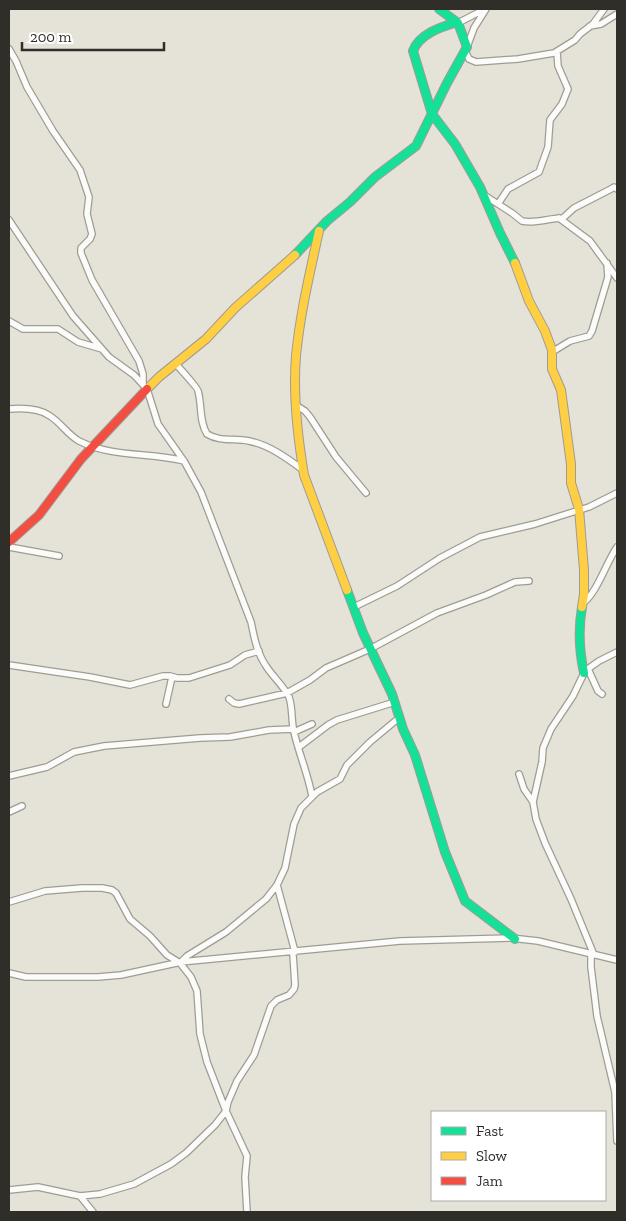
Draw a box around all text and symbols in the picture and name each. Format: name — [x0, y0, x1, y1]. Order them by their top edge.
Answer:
scale bar — [22, 20, 165, 52]
text: 200 m — [30, 28, 71, 46]
legend — [431, 1111, 606, 1201]
text: Fast — [476, 1122, 504, 1140]
text: Slow — [476, 1147, 508, 1165]
text: Jam — [476, 1172, 503, 1190]

